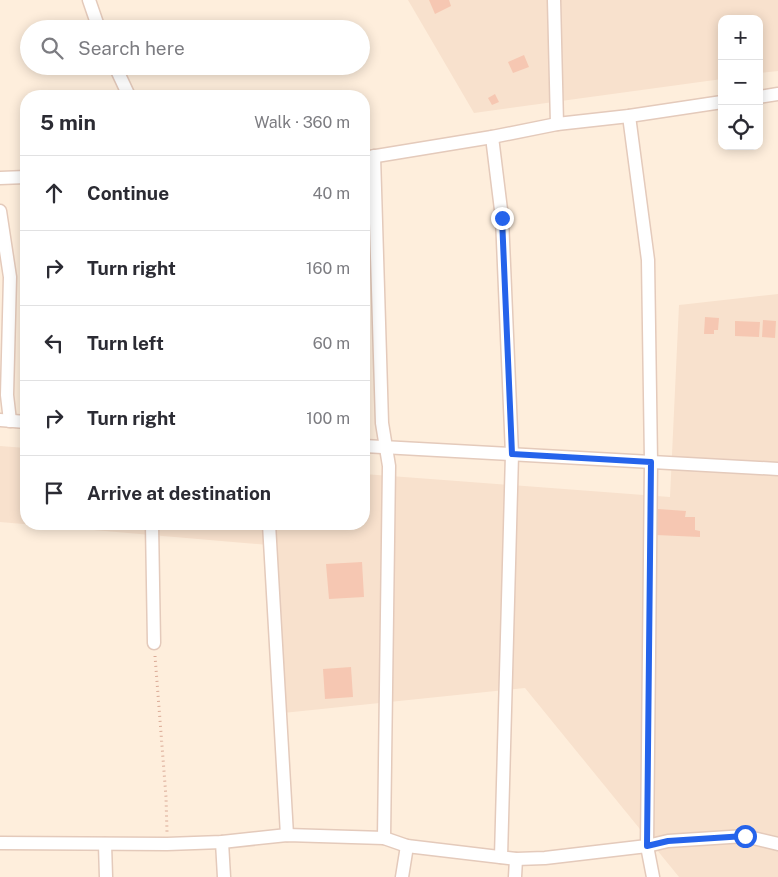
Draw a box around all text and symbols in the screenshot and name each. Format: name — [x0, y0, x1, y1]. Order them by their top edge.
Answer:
map controls — [718, 15, 763, 150]
button: + — [718, 15, 763, 60]
search box — [20, 20, 370, 75]
icon: search — [38, 34, 66, 62]
text: Search here — [78, 37, 185, 59]
button: − — [718, 60, 763, 105]
button: locate — [718, 105, 763, 150]
text: 5 min — [40, 110, 96, 135]
text: Walk · 360 m — [254, 113, 350, 132]
icon: ahead — [40, 179, 68, 207]
text: Continue — [87, 182, 169, 204]
text: 40 m — [312, 184, 350, 203]
route end — [491, 207, 514, 230]
icon: right — [40, 254, 68, 282]
text: Turn right — [87, 257, 176, 279]
text: 160 m — [306, 259, 350, 278]
icon: left — [40, 329, 68, 357]
text: Turn left — [87, 332, 164, 354]
text: 60 m — [313, 334, 350, 353]
icon: right — [40, 404, 68, 432]
text: Turn right — [87, 407, 176, 429]
text: 100 m — [306, 409, 350, 428]
icon: arrive — [40, 479, 68, 507]
text: Arrive at destination — [87, 482, 271, 504]
route start — [734, 825, 757, 848]

